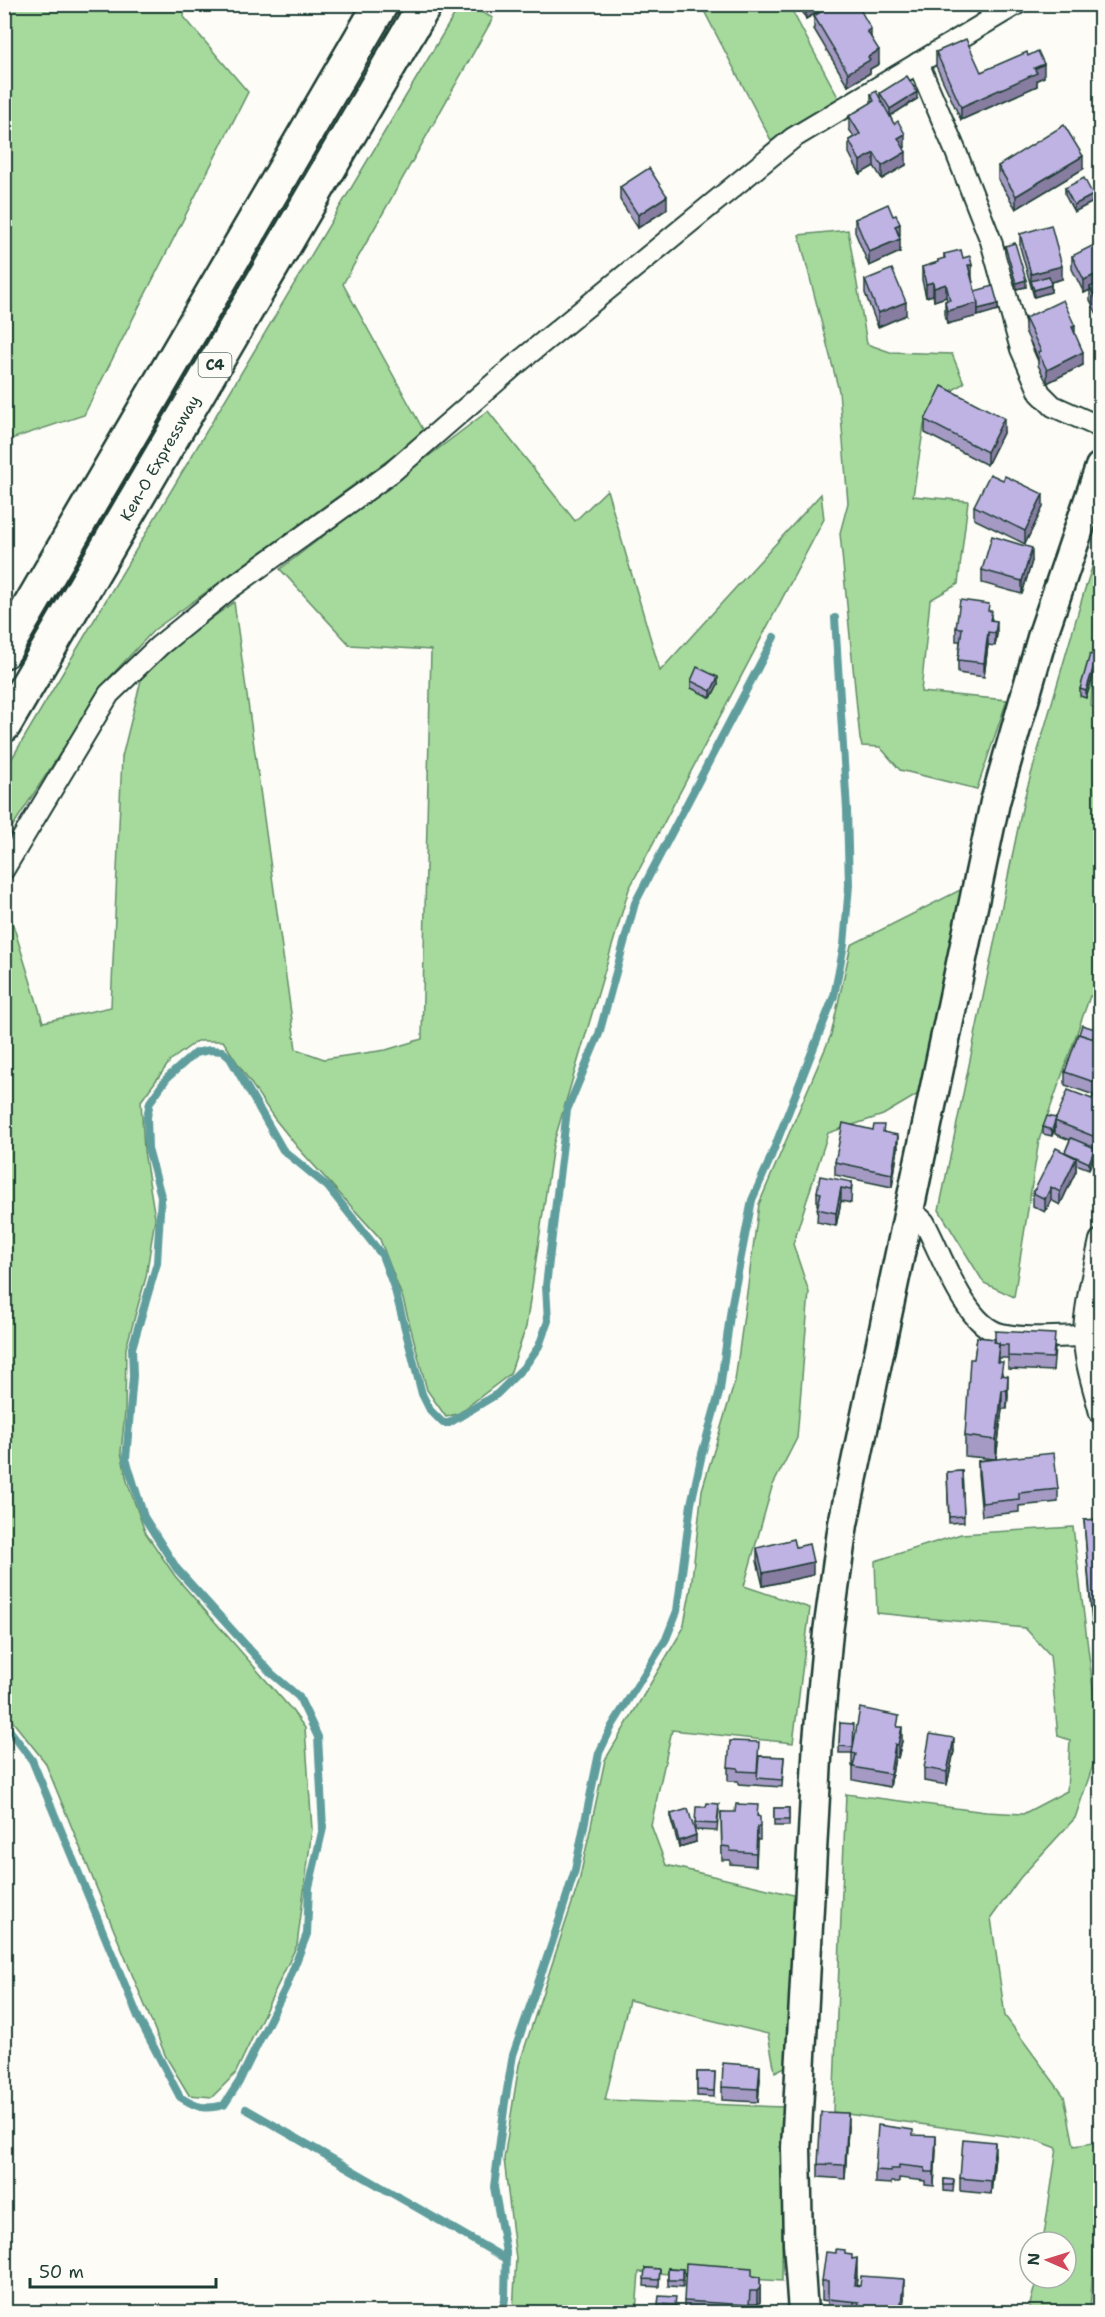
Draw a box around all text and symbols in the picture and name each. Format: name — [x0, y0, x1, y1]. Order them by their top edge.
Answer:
road number: C4 — [198, 353, 232, 377]
street label: Ken-O Expressway — [115, 391, 205, 525]
north arrow — [1018, 2230, 1078, 2290]
scale bar — [30, 2251, 216, 2289]
text: N — [1023, 2252, 1044, 2266]
text: 50 m — [39, 2260, 84, 2284]

